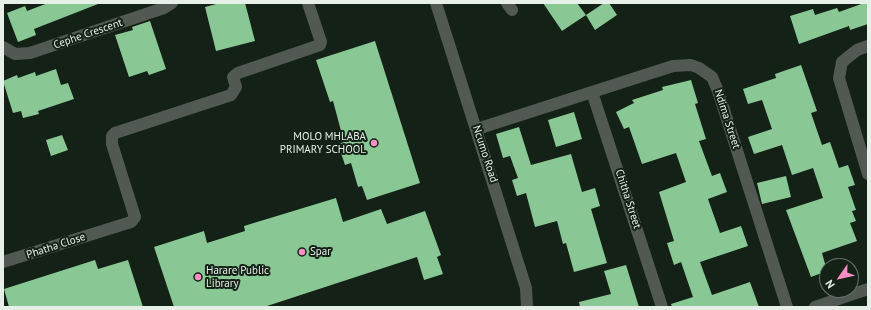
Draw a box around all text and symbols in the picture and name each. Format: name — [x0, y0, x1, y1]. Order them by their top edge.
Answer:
street label: Cephe Crescent — [52, 16, 124, 52]
street label: Ndima Street — [711, 88, 743, 150]
street label: Ncumo Road — [470, 124, 500, 184]
place label: MOLO MHLABA PRIMARY SCHOOL — [280, 130, 366, 156]
marker: MOLO MHLABA PRIMARY SCHOOL — [369, 138, 379, 148]
street label: Chitha Street — [612, 168, 644, 230]
street label: Phatha Close — [25, 230, 87, 262]
place label: Spar — [310, 245, 331, 259]
marker: Spar — [297, 247, 307, 257]
north arrow — [819, 258, 859, 298]
place label: Harare Public Library — [206, 264, 269, 290]
marker: Harare Public Library — [193, 272, 203, 282]
text: N — [822, 277, 838, 291]

